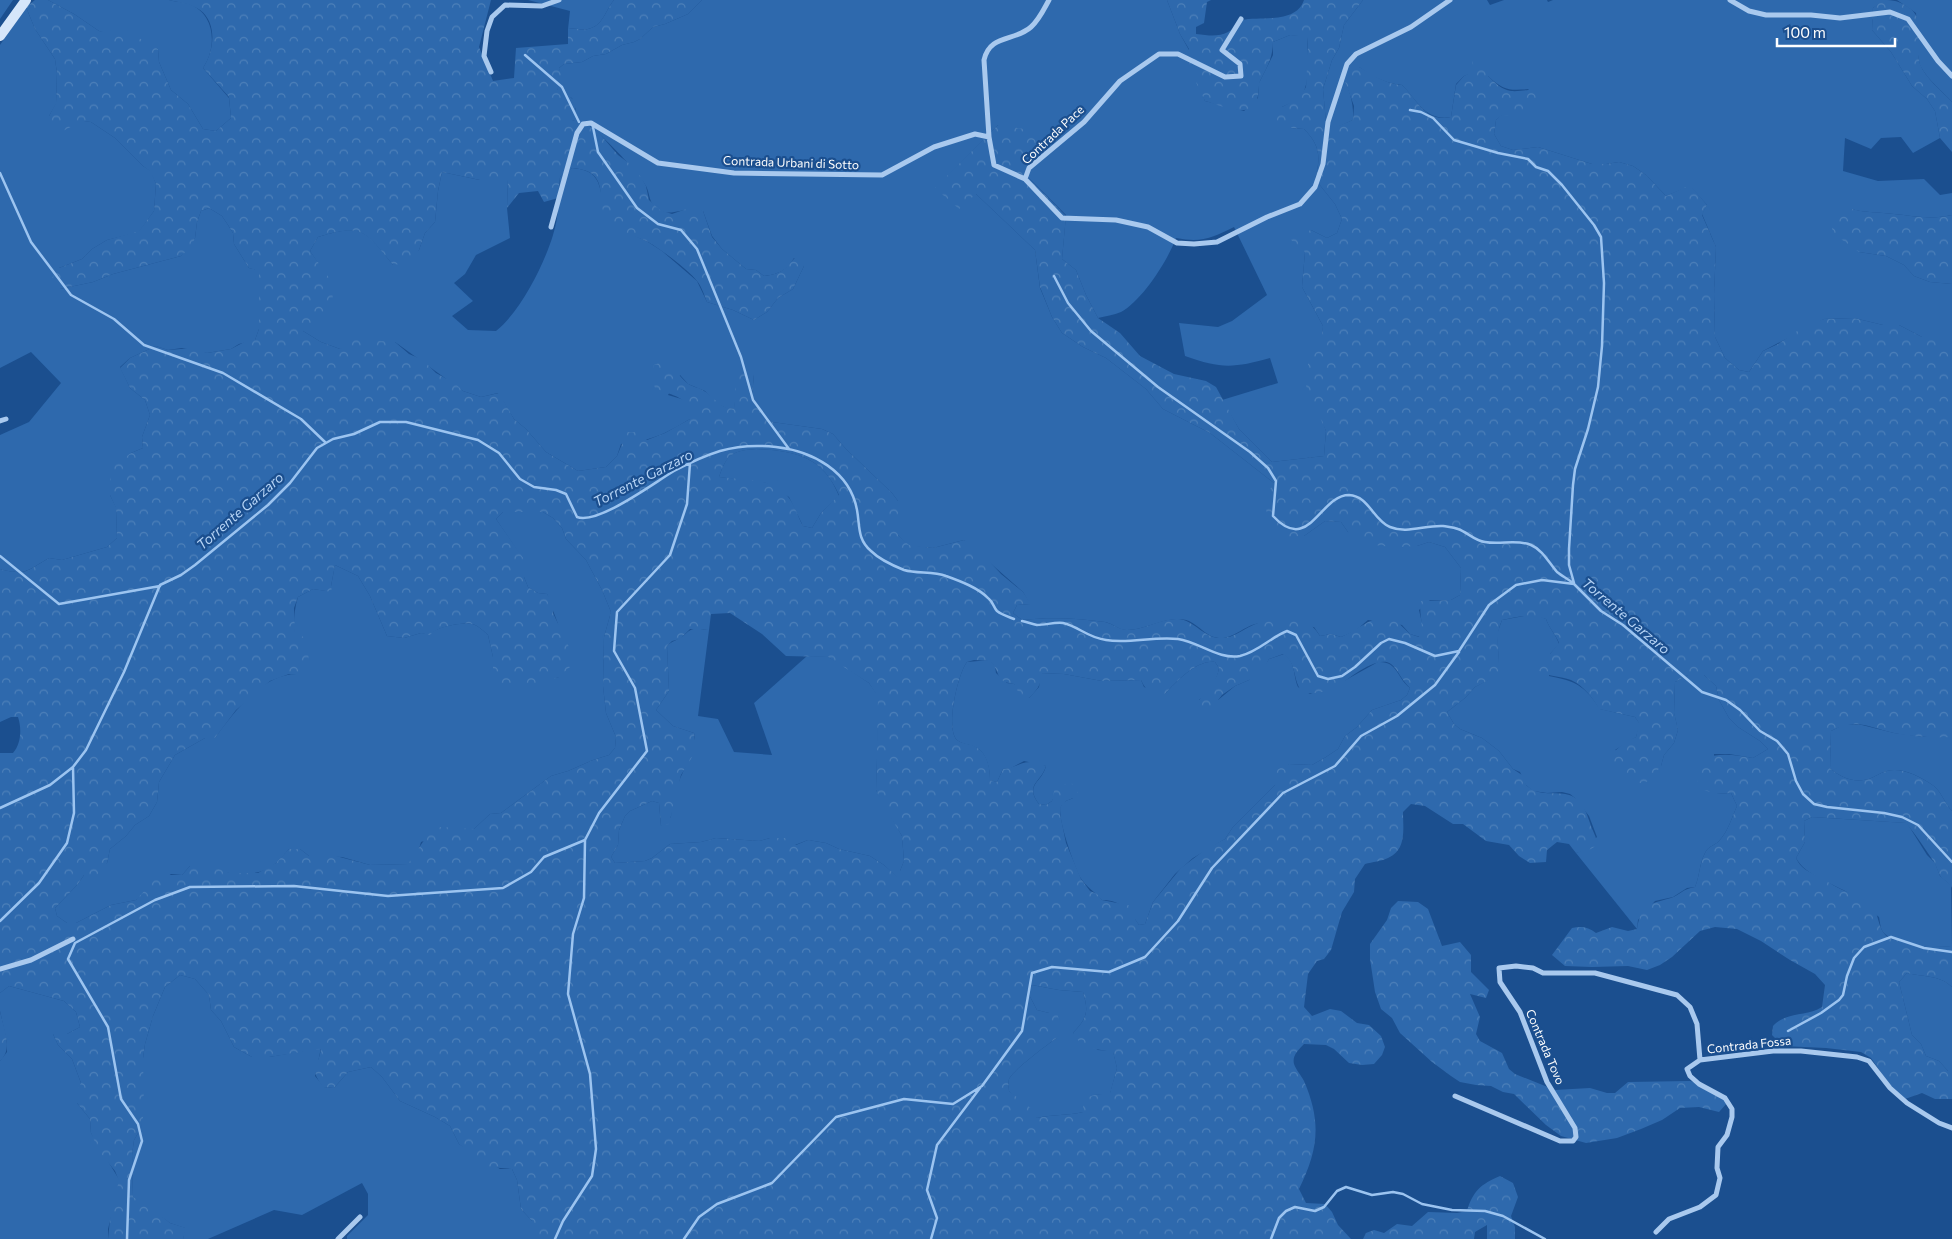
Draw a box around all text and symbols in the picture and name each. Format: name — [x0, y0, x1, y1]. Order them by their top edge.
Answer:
scale bar — [1777, 15, 1894, 47]
text: 100 m — [1784, 23, 1826, 41]
street label: Contrada Pace — [1018, 102, 1086, 167]
street label: Contrada Urbani di Sotto — [723, 153, 859, 171]
water label: Torrente Garzaro — [590, 445, 695, 510]
water label: Torrente Garzaro — [193, 468, 287, 553]
water label: Torrente Garzaro — [1579, 574, 1674, 657]
street label: Contrada Tovo — [1524, 1007, 1568, 1086]
street label: Contrada Fossa — [1706, 1033, 1792, 1055]

